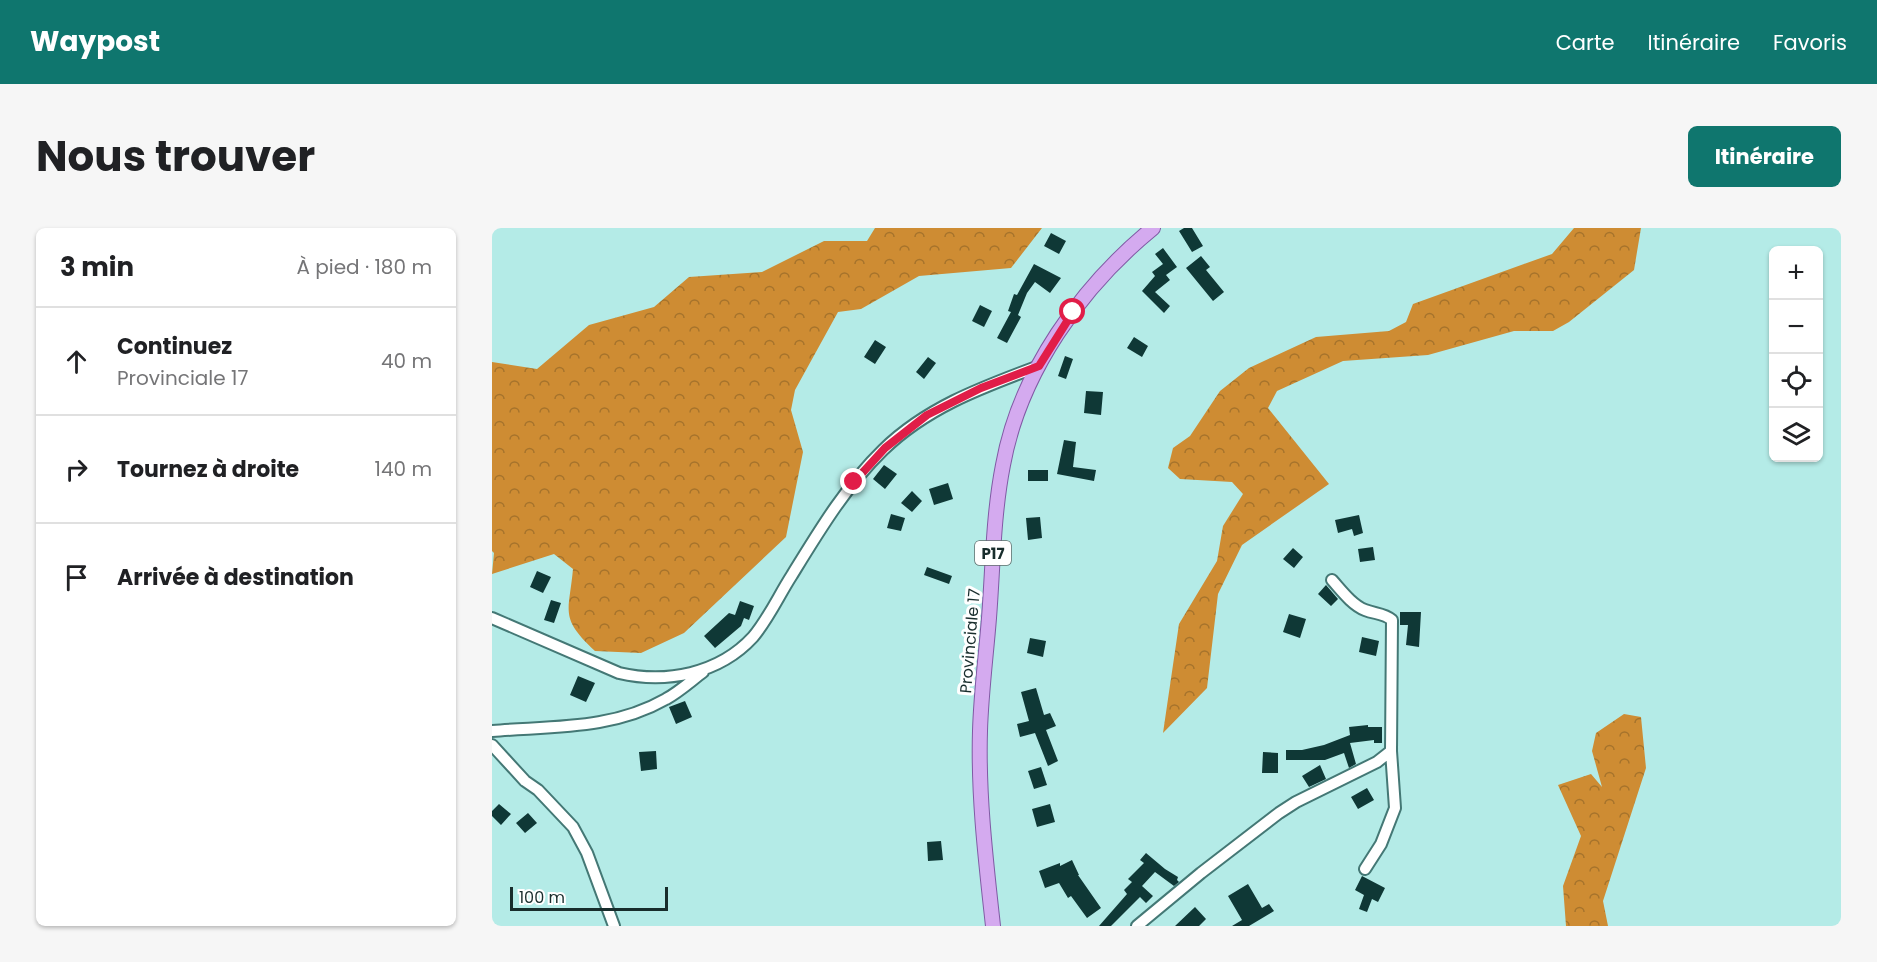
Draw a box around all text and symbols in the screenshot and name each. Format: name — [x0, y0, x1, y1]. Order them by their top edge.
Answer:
text: Waypost — [30, 22, 160, 61]
text: Carte — [1556, 28, 1615, 57]
text: Itinéraire — [1648, 28, 1740, 57]
text: Favoris — [1773, 28, 1847, 57]
button: Itinéraire — [1688, 126, 1841, 187]
text: Nous trouver — [36, 127, 315, 186]
map controls — [1769, 246, 1823, 462]
button: + — [1769, 246, 1823, 300]
text: 3 min — [60, 249, 134, 285]
text: À pied · 180 m — [296, 253, 432, 281]
route start — [1059, 298, 1085, 324]
button: − — [1769, 300, 1823, 354]
text: Continuez — [117, 331, 232, 362]
icon: ahead — [60, 345, 93, 378]
text: 40 m — [381, 347, 432, 375]
button: locate — [1769, 354, 1823, 408]
text: Provinciale 17 — [117, 364, 248, 392]
button: layers — [1769, 408, 1823, 462]
icon: right — [60, 453, 93, 486]
text: Tournez à droite — [117, 454, 299, 485]
text: 140 m — [375, 455, 432, 483]
route end — [840, 468, 866, 494]
road number: P17 — [975, 541, 1011, 565]
icon: arrive — [60, 561, 93, 594]
text: Arrivée à destination — [117, 562, 354, 593]
street label: Provinciale 17 — [954, 587, 986, 694]
scale bar — [510, 884, 668, 912]
text: 100 m — [519, 886, 565, 909]

